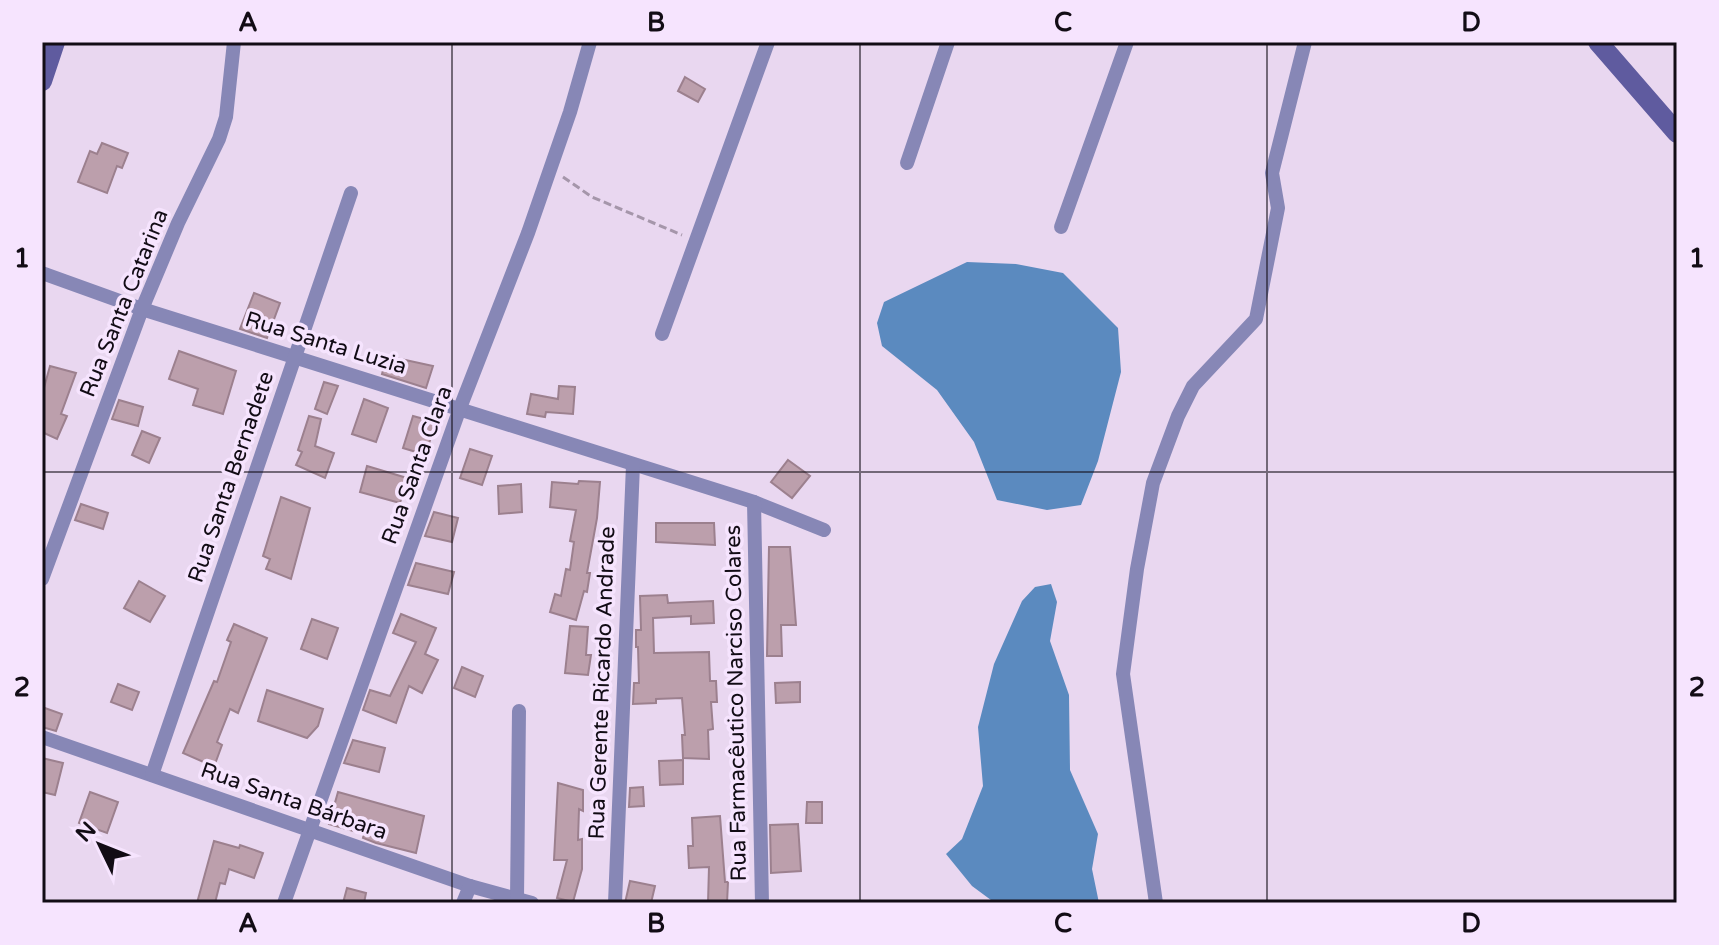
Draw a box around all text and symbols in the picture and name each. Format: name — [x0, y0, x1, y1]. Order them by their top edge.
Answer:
text: A — [238, 7, 258, 38]
text: B — [647, 7, 665, 38]
text: C — [1054, 7, 1072, 38]
text: D — [1461, 7, 1481, 38]
street label: Rua Santa Catarina — [74, 205, 174, 401]
text: 1 — [14, 243, 30, 274]
text: 1 — [1689, 243, 1705, 274]
street label: Rua Santa Luzia — [242, 306, 410, 380]
street label: Rua Santa Bernadete — [183, 368, 279, 586]
street label: Rua Santa Clara — [376, 382, 458, 548]
street label: Rua Farmacêutico Narciso Colares — [720, 525, 752, 881]
street label: Rua Gerente Ricardo Andrade — [584, 526, 620, 840]
text: 2 — [14, 672, 30, 703]
text: 2 — [1689, 672, 1705, 703]
street label: Rua Santa Bárbara — [197, 757, 391, 845]
north arrow — [60, 805, 140, 885]
text: N — [71, 817, 102, 847]
text: A — [238, 908, 258, 939]
text: B — [647, 908, 665, 939]
text: C — [1054, 908, 1072, 939]
text: D — [1461, 908, 1481, 939]

